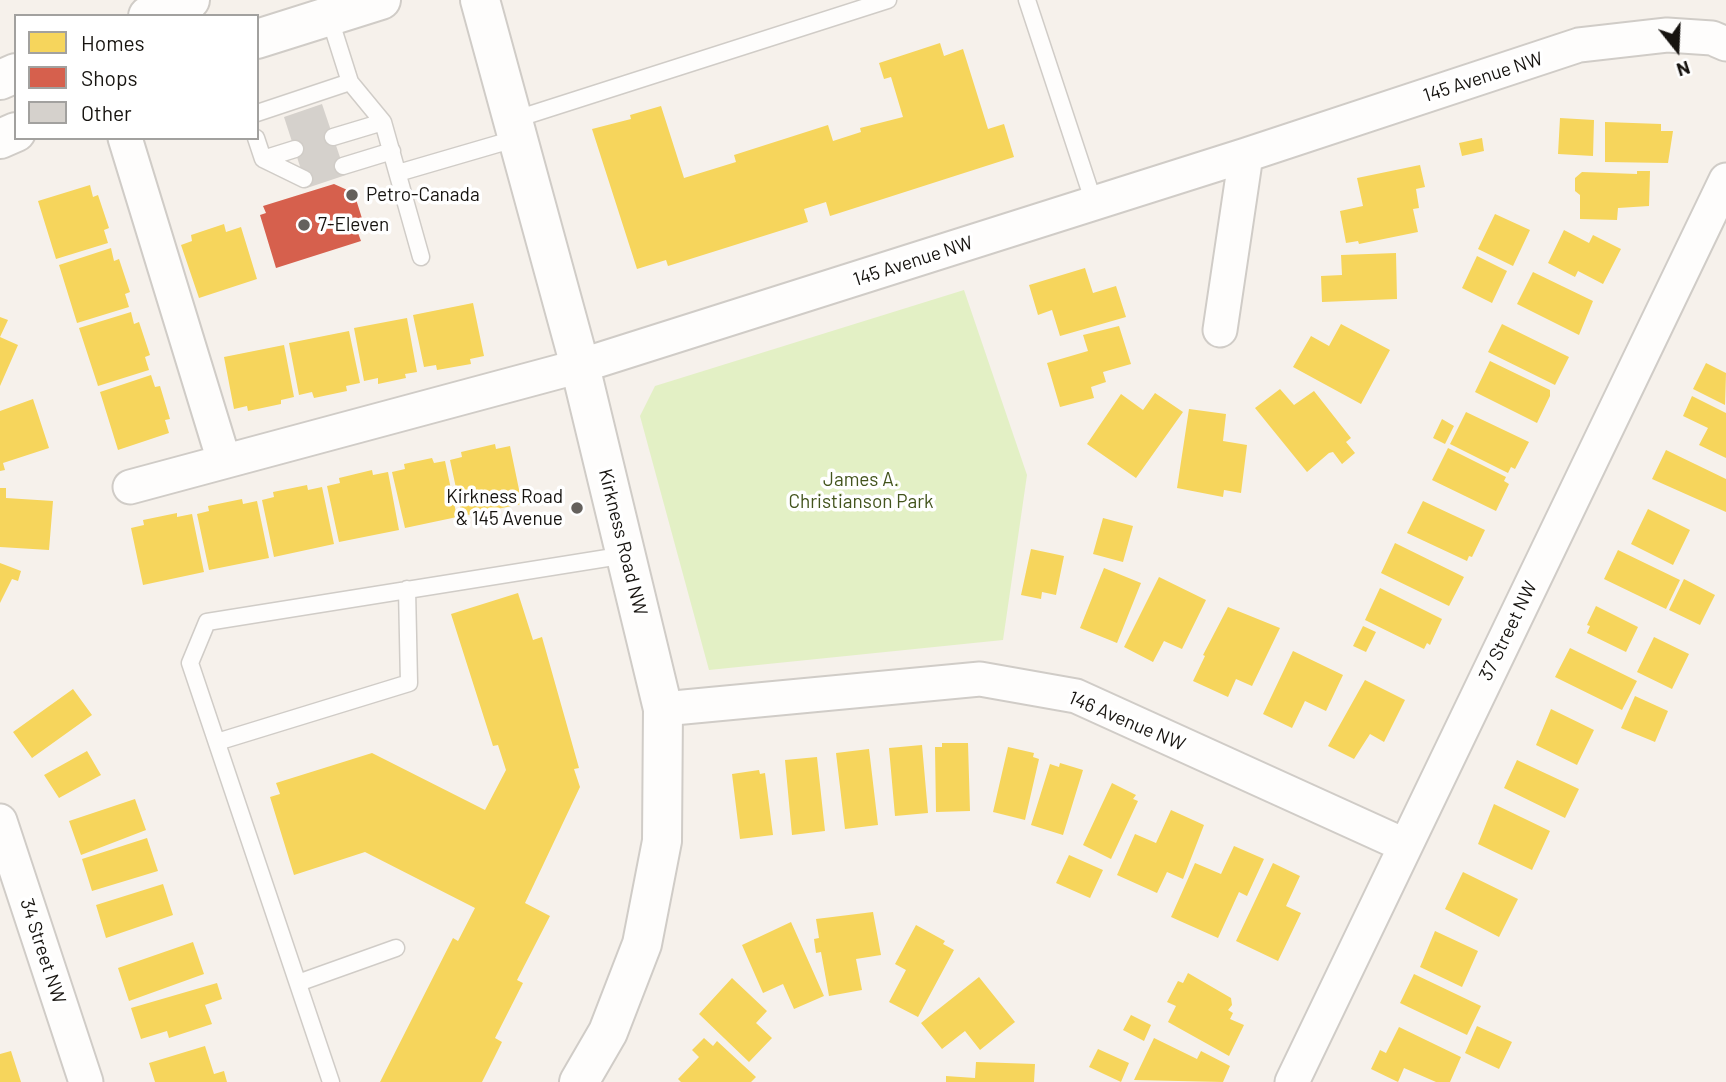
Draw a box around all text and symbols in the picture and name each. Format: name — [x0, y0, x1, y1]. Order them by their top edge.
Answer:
legend — [14, 14, 259, 140]
north arrow — [1642, 14, 1712, 84]
text: Homes — [81, 30, 145, 55]
street label: 145 Avenue NW — [1420, 47, 1546, 107]
text: N — [1674, 57, 1693, 82]
text: Shops — [81, 65, 138, 90]
text: Other — [81, 100, 132, 125]
place label: Petro-Canada — [366, 184, 480, 206]
marker: Petro-Canada — [344, 187, 360, 203]
place label: 7-Eleven — [318, 214, 389, 236]
marker: 7-Eleven — [296, 217, 312, 233]
street label: 145 Avenue NW — [850, 231, 976, 291]
street label: Kirkness Road NW — [594, 466, 652, 618]
park label: James A. Christianson Park — [788, 469, 934, 513]
place label: Kirkness Road & 145 Avenue — [446, 486, 563, 530]
marker: Kirkness Road & 145 Avenue — [569, 500, 585, 516]
street label: 37 Street NW — [1474, 578, 1542, 684]
street label: 146 Avenue NW — [1065, 686, 1189, 756]
street label: 34 Street NW — [15, 896, 71, 1006]

